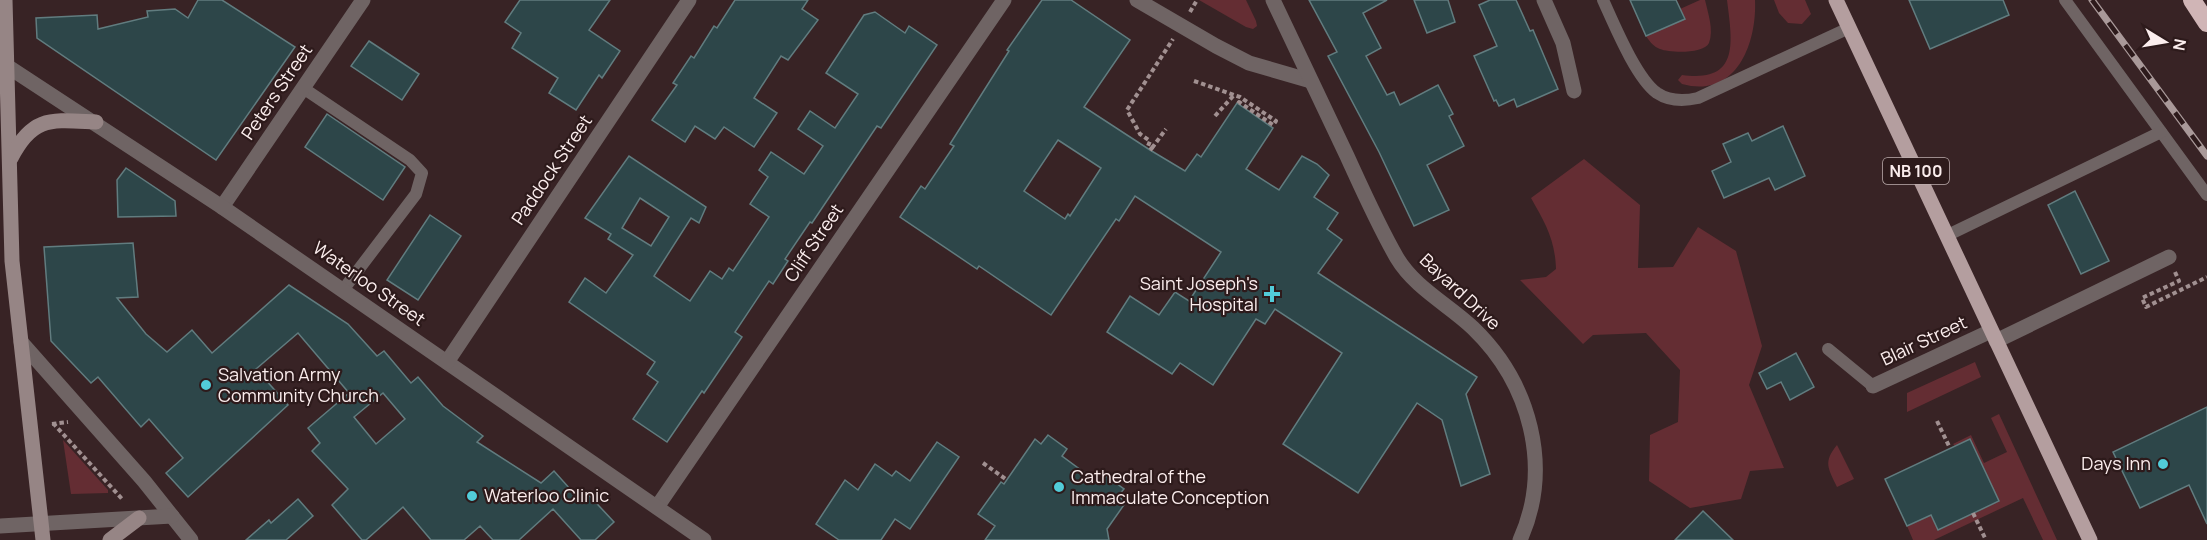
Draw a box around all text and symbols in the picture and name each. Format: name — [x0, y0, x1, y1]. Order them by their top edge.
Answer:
north arrow — [2135, 12, 2195, 72]
text: N — [2168, 37, 2192, 53]
street label: Peters Street — [235, 39, 317, 144]
street label: Paddock Street — [505, 110, 597, 229]
road number: NB 100 — [1883, 158, 1949, 184]
street label: Cliff Street — [778, 199, 848, 286]
street label: Waterloo Street — [309, 236, 430, 331]
street label: Bayard Drive — [1415, 248, 1506, 335]
place label: Saint Joseph's Hospital — [1140, 271, 1258, 316]
marker: Saint Joseph's Hospital — [1263, 285, 1281, 303]
street label: Blair Street — [1877, 310, 1971, 370]
place label: Salvation Army Community Church — [218, 362, 379, 407]
marker: Salvation Army Community Church — [199, 378, 213, 392]
place label: Days Inn — [2081, 451, 2151, 475]
marker: Days Inn — [2156, 457, 2170, 471]
place label: Cathedral of the Immaculate Conception — [1071, 464, 1269, 509]
marker: Cathedral of the Immaculate Conception — [1052, 480, 1066, 494]
place label: Waterloo Clinic — [484, 483, 609, 507]
marker: Waterloo Clinic — [465, 489, 479, 503]

